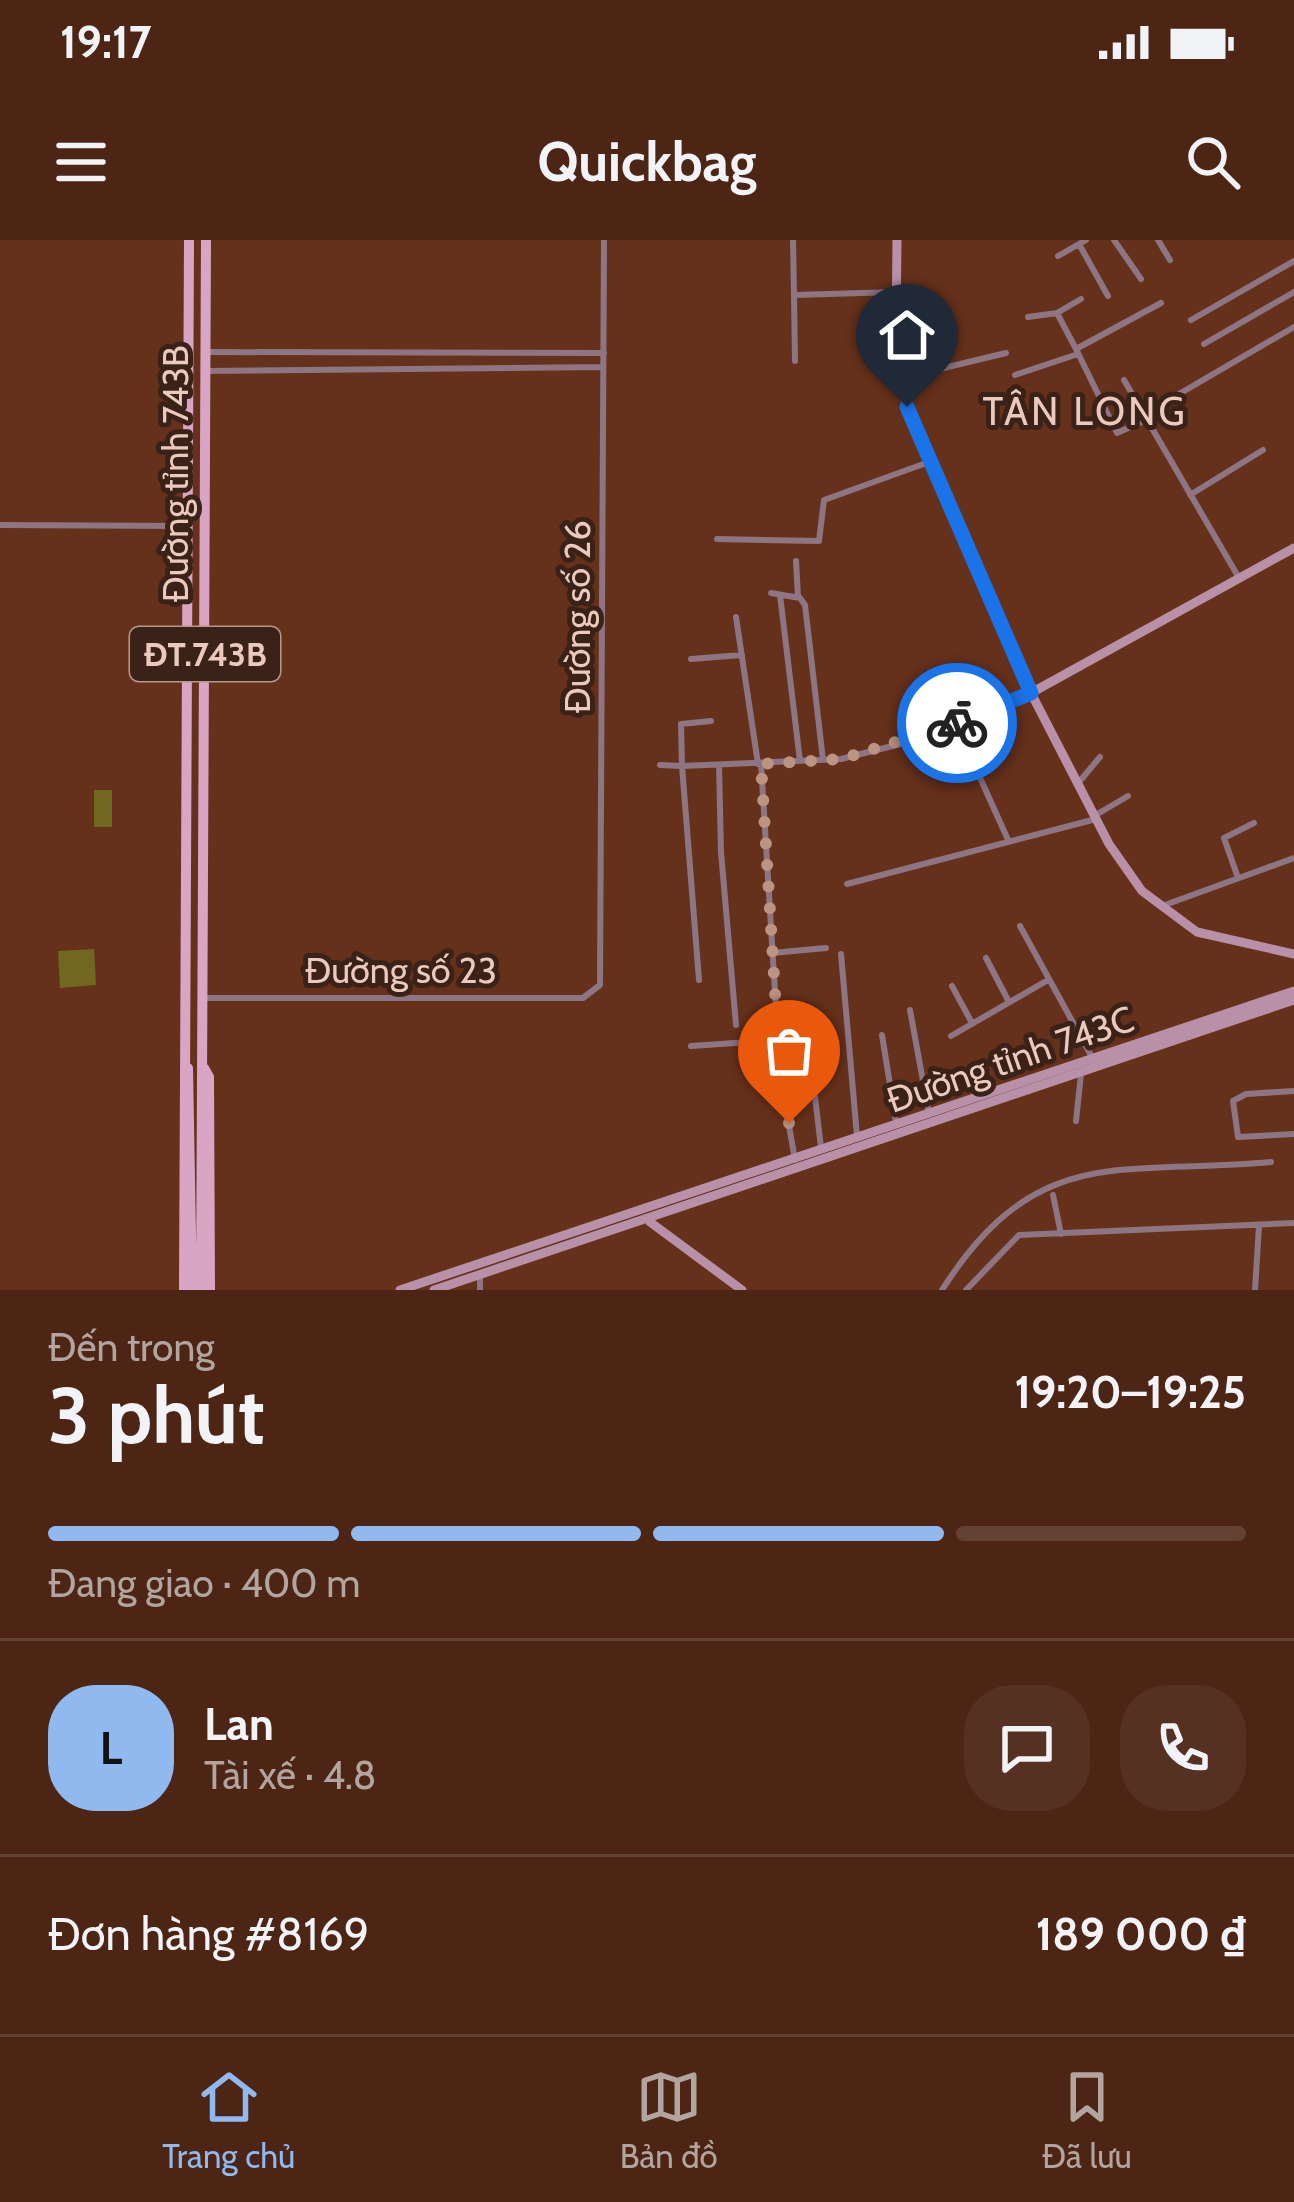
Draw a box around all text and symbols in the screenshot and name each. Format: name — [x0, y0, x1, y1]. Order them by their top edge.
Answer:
text: 19:17 — [60, 15, 151, 69]
icon: menu — [48, 129, 114, 195]
text: Quickbag — [537, 129, 757, 195]
icon: search — [1180, 129, 1246, 195]
pin — [856, 284, 958, 407]
icon: home — [874, 302, 940, 368]
street label: Đường tỉnh 743B — [153, 345, 197, 603]
district label: TÂN LONG — [982, 387, 1188, 435]
street label: Đường số 26 — [555, 520, 599, 714]
road number: ĐT.743B — [130, 627, 280, 681]
courier — [897, 663, 1017, 783]
icon: bike — [924, 690, 990, 756]
street label: Đường số 23 — [305, 948, 497, 992]
street label: Đường tỉnh 743C — [881, 996, 1139, 1122]
pin — [738, 1000, 840, 1123]
icon: bag — [756, 1018, 822, 1084]
text: Đến trong — [48, 1323, 215, 1371]
text: 19:20–19:25 — [1014, 1365, 1246, 1419]
text: 3 phút — [48, 1368, 265, 1463]
text: Đang giao · 400 m — [48, 1559, 361, 1607]
button: chat — [964, 1685, 1090, 1811]
button: phone — [1120, 1685, 1246, 1811]
text: Lan — [204, 1697, 274, 1751]
text: L — [100, 1721, 122, 1775]
text: Tài xế · 4.8 — [204, 1751, 376, 1799]
text: Đơn hàng #8169 — [48, 1907, 369, 1961]
text: 189 000 ₫ — [1036, 1907, 1246, 1961]
tab: Trang chủ — [162, 2064, 295, 2176]
tab: Bản đồ — [620, 2064, 718, 2176]
tab: Đã lưu — [1042, 2064, 1132, 2176]

